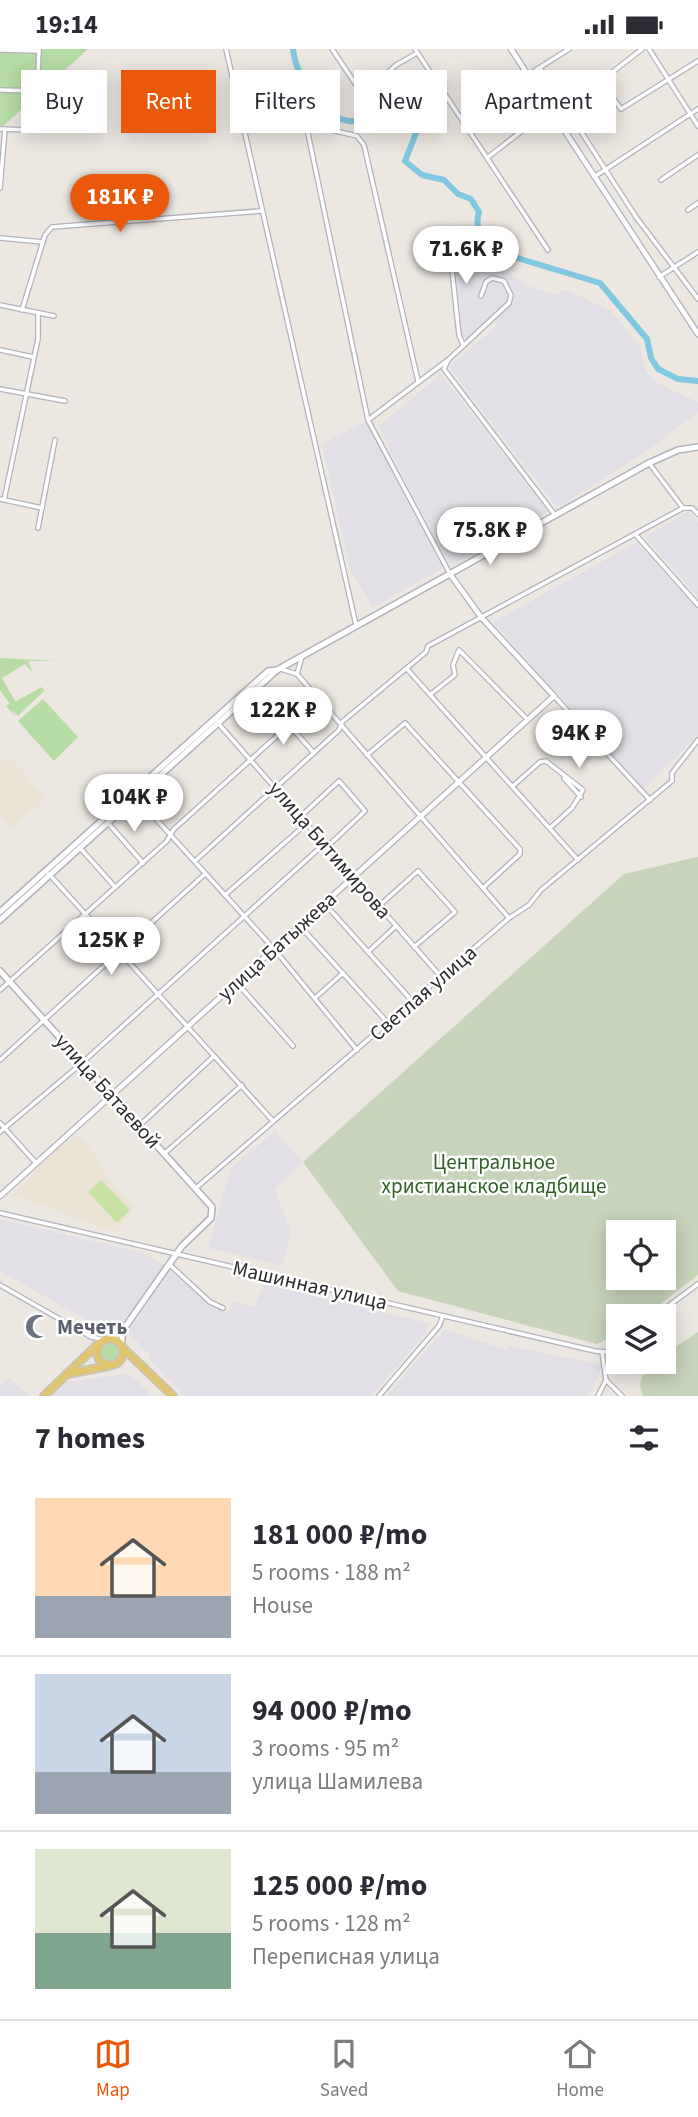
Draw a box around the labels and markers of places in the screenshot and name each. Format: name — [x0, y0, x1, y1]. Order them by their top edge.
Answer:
pin: 181K ₽ — [63, 174, 177, 234]
pin: 71.6K ₽ — [401, 226, 531, 286]
pin: 75.8K ₽ — [425, 507, 555, 567]
pin: 122K ₽ — [226, 687, 340, 747]
pin: 94K ₽ — [530, 711, 628, 770]
pin: 104K ₽ — [77, 775, 191, 834]
pin: 125K ₽ — [54, 918, 168, 977]
place label: Мечеть — [57, 1312, 127, 1342]
mosque icon: Мечеть — [23, 1313, 51, 1341]

